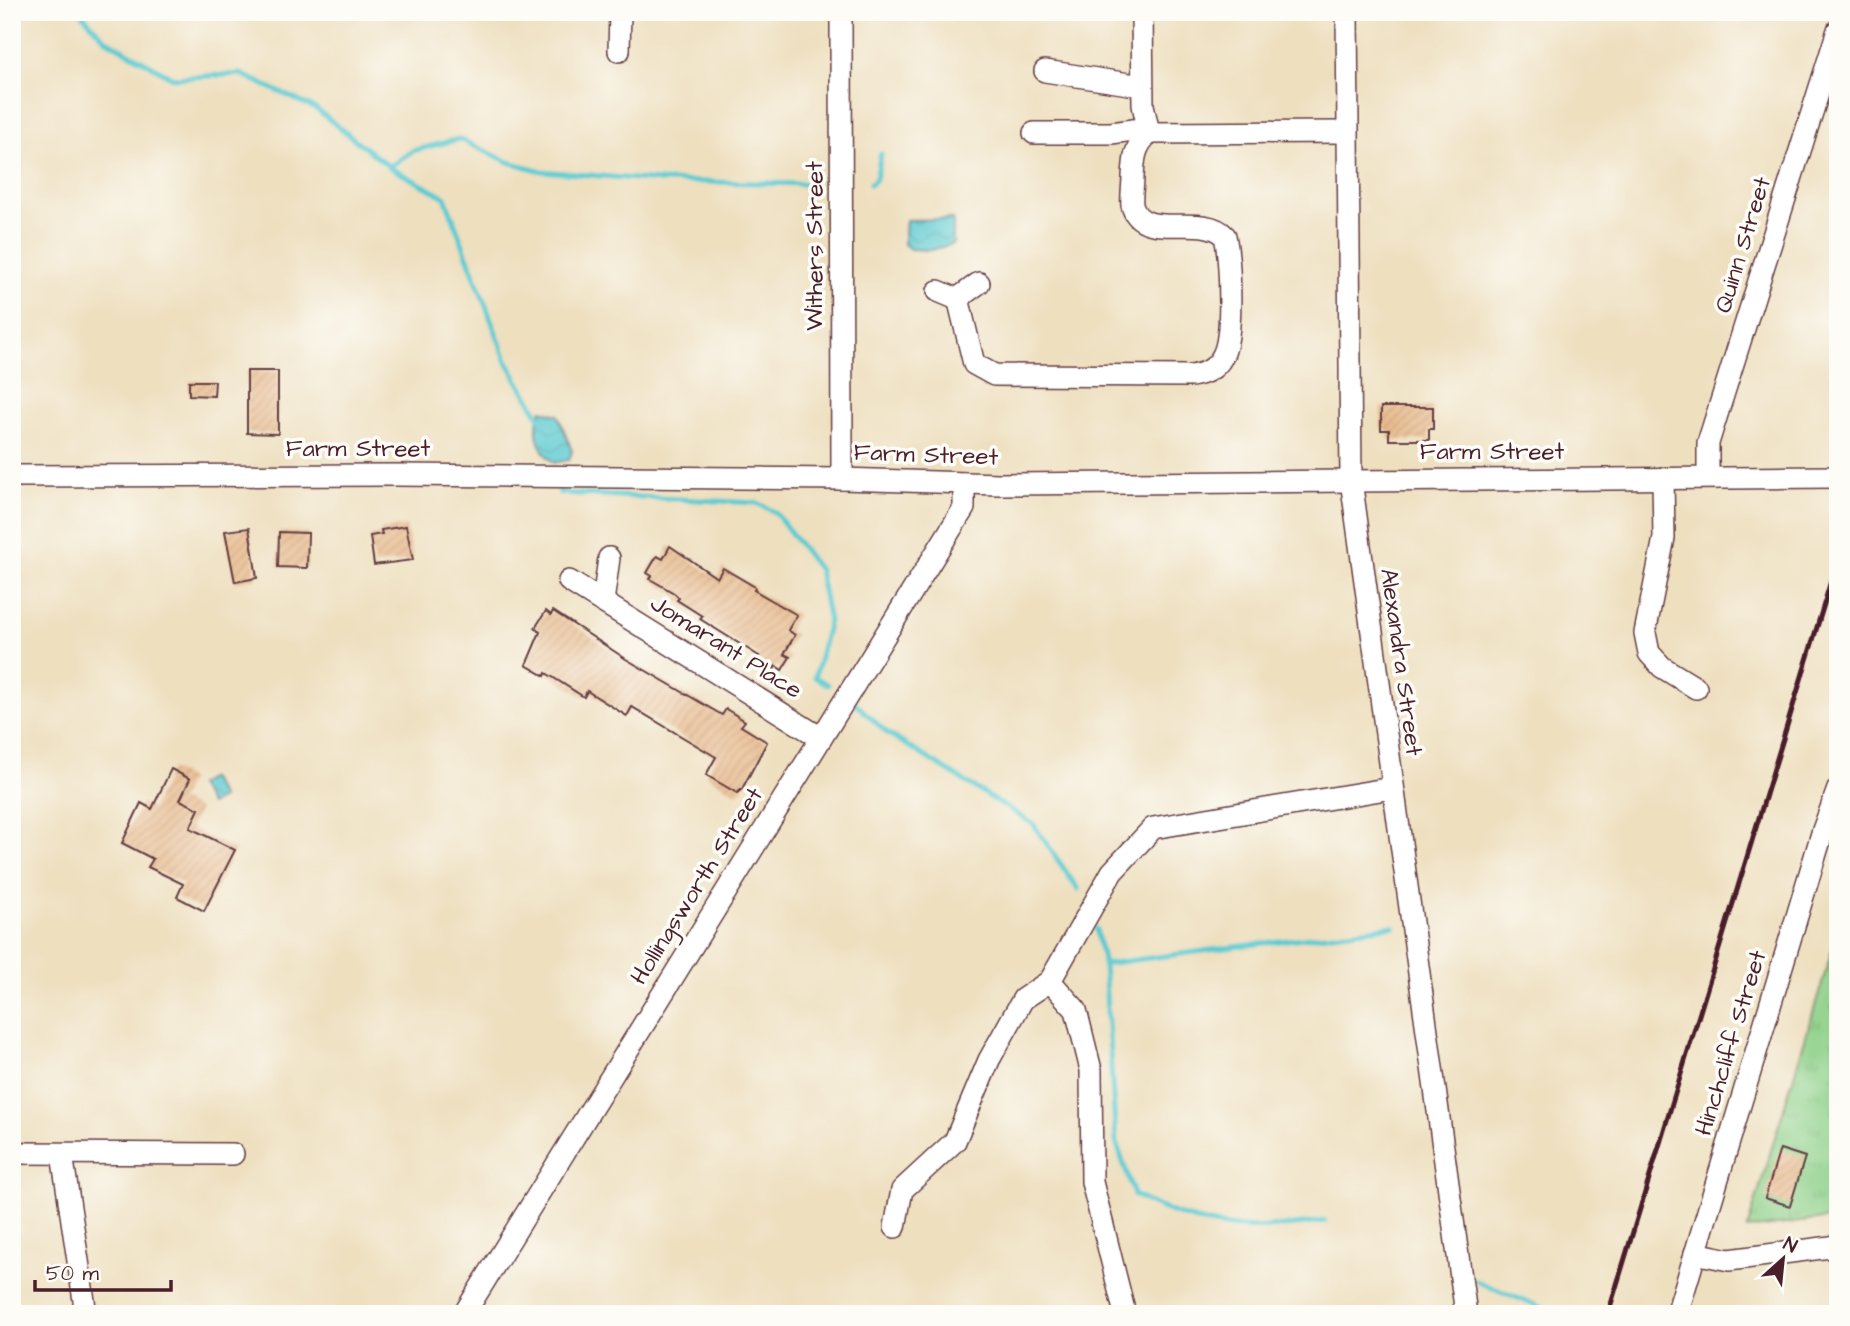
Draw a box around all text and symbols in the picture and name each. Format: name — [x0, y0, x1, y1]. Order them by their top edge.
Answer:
street label: Withers Street — [798, 161, 832, 331]
street label: Quinn Street — [1706, 173, 1780, 317]
street label: Farm Street — [286, 432, 430, 466]
street label: Farm Street — [853, 435, 999, 475]
street label: Farm Street — [1420, 435, 1564, 469]
street label: Alexandra Street — [1371, 566, 1431, 758]
street label: Jomarant Place — [643, 587, 809, 707]
street label: Hollingsworth Street — [622, 780, 773, 992]
street label: Hinchcliff Street — [1687, 946, 1775, 1140]
north arrow — [1748, 1224, 1818, 1294]
text: N — [1779, 1230, 1802, 1260]
scale bar — [35, 1249, 172, 1293]
text: 50 m — [46, 1259, 100, 1288]

